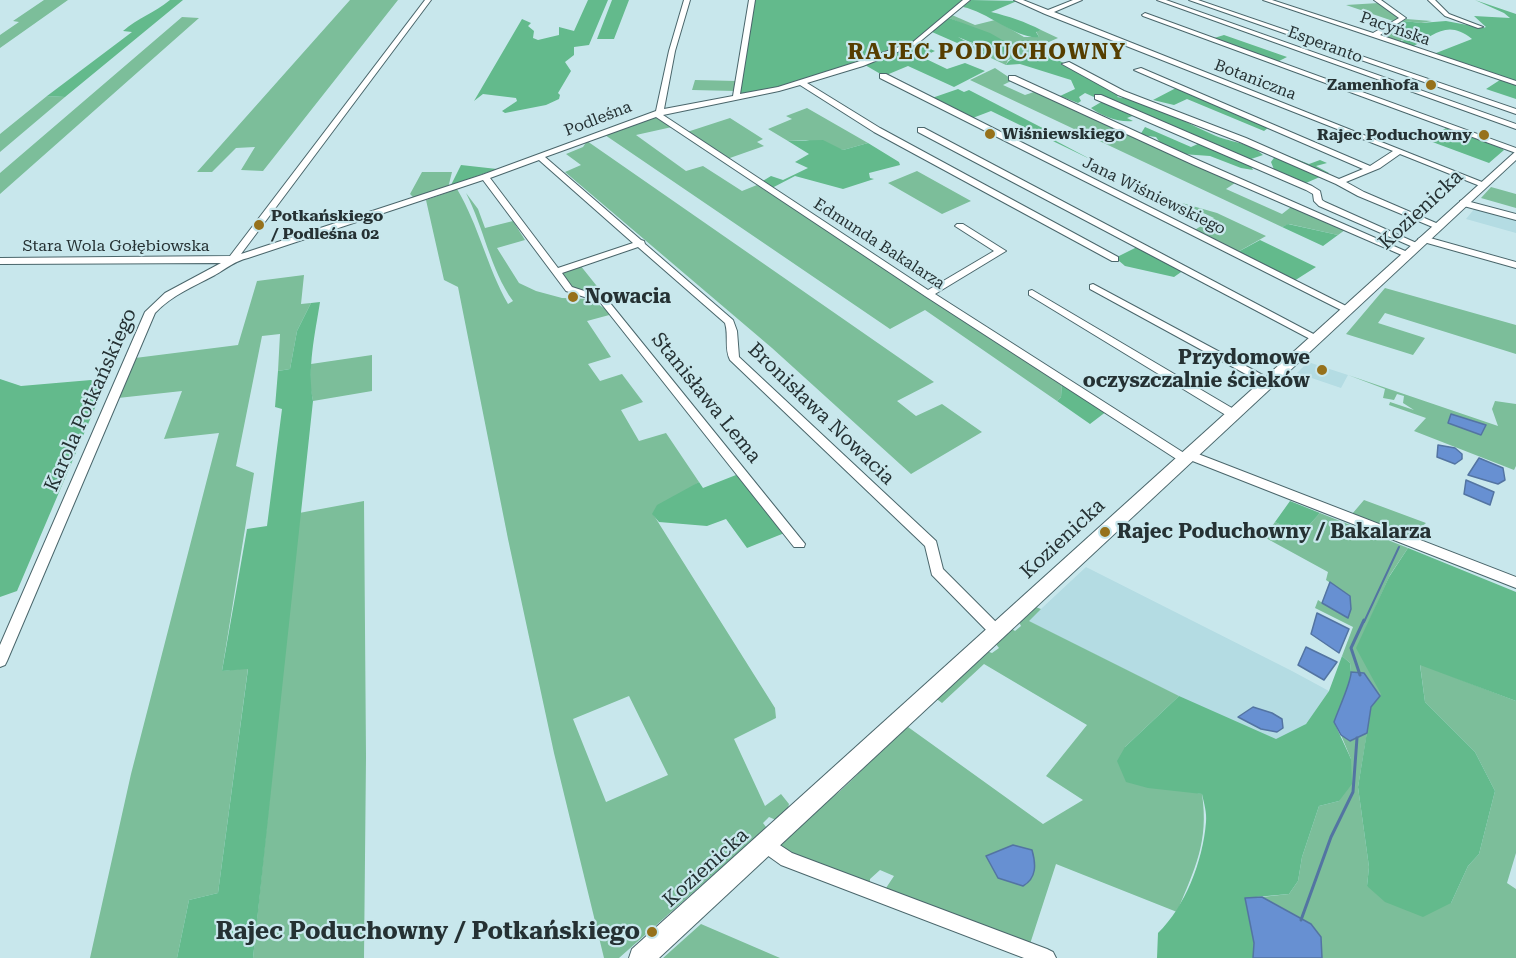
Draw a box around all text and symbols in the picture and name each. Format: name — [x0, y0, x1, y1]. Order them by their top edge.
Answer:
street label: Pacyńska — [1357, 8, 1433, 50]
street label: Esperanto — [1285, 23, 1365, 67]
district label: RAJEC PODUCHOWNY — [848, 40, 1126, 66]
street label: Botaniczna — [1211, 56, 1299, 104]
place label: Zamenhofa — [1327, 75, 1419, 95]
marker: Zamenhofa — [1424, 78, 1438, 92]
street label: Podleśna — [562, 97, 634, 141]
place label: Wiśniewskiego — [1002, 124, 1125, 144]
place label: Rajec Poduchowny — [1317, 125, 1472, 145]
marker: Wiśniewskiego — [983, 127, 997, 141]
marker: Rajec Poduchowny — [1477, 128, 1491, 142]
street label: Jana Wiśniewskiego — [1079, 153, 1229, 239]
street label: Kozienicka — [1374, 165, 1468, 255]
street label: Edmunda Bakalarza — [810, 194, 948, 294]
place label: Potkańskiego / Podleśna 02 — [271, 206, 383, 244]
marker: Potkańskiego / Podleśna 02 — [252, 218, 266, 232]
street label: Stara Wola Gołębiowska — [23, 236, 209, 256]
place label: Nowacia — [585, 285, 671, 309]
marker: Nowacia — [566, 290, 580, 304]
street label: Karola Potkańskiego — [40, 305, 142, 495]
street label: Stanisława Lema — [646, 328, 766, 468]
street label: Bronisława Nowacia — [743, 338, 899, 490]
place label: Przydomowe oczyszczalnie ścieków — [1083, 346, 1310, 393]
marker: Przydomowe oczyszczalnie ścieków — [1315, 363, 1329, 377]
street label: Kozienicka — [1016, 494, 1110, 584]
place label: Rajec Poduchowny / Bakalarza — [1117, 520, 1431, 544]
marker: Rajec Poduchowny / Bakalarza — [1098, 525, 1112, 539]
street label: Kozienicka — [658, 823, 754, 913]
place label: Rajec Poduchowny / Potkańskiego — [216, 918, 640, 946]
marker: Rajec Poduchowny / Potkańskiego — [645, 925, 659, 939]

